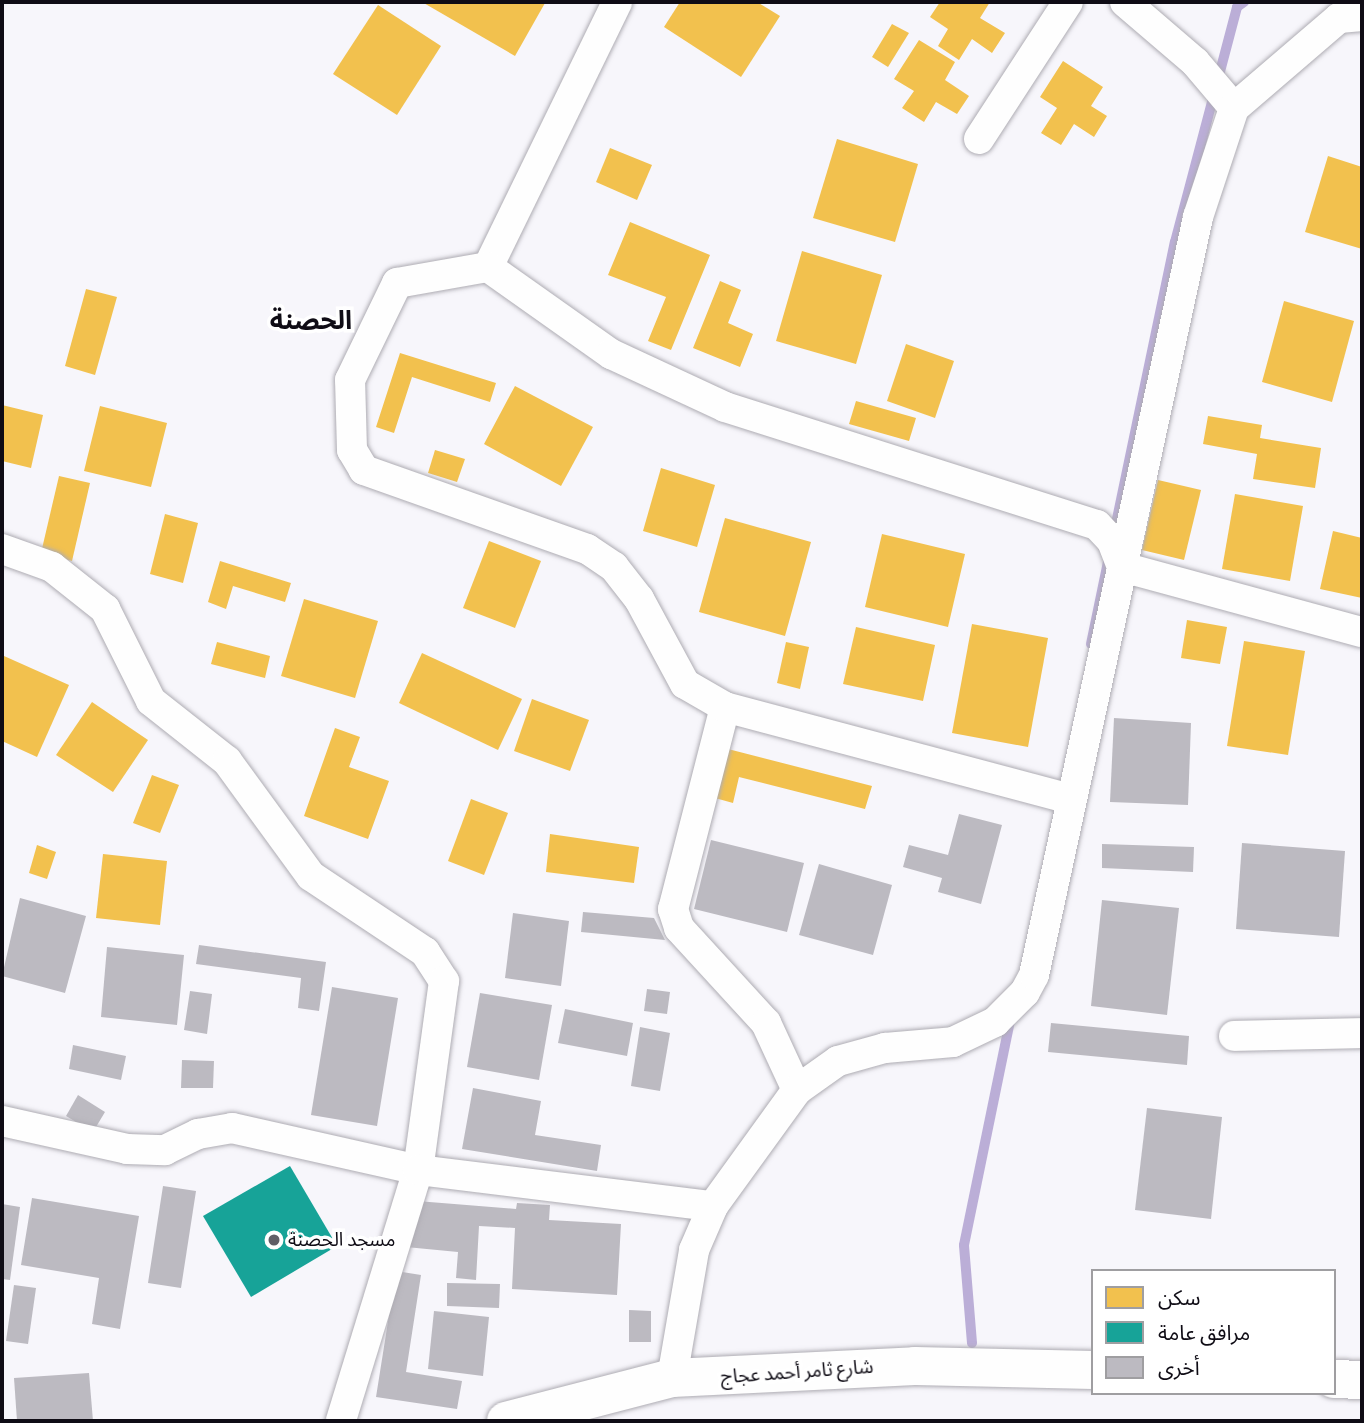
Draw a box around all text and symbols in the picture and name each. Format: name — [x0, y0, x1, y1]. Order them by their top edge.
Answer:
district label: الحصنة — [270, 304, 352, 336]
place label: مسجد الحصنة — [288, 1229, 395, 1251]
marker: مسجد الحصنة — [266, 1232, 282, 1248]
legend — [1091, 1269, 1336, 1395]
text: سكن — [1158, 1283, 1200, 1311]
text: مرافق عامة — [1158, 1318, 1250, 1346]
text: أخرى — [1158, 1353, 1200, 1381]
street label: شارع ثامر أحمد عجاج — [720, 1355, 874, 1389]

